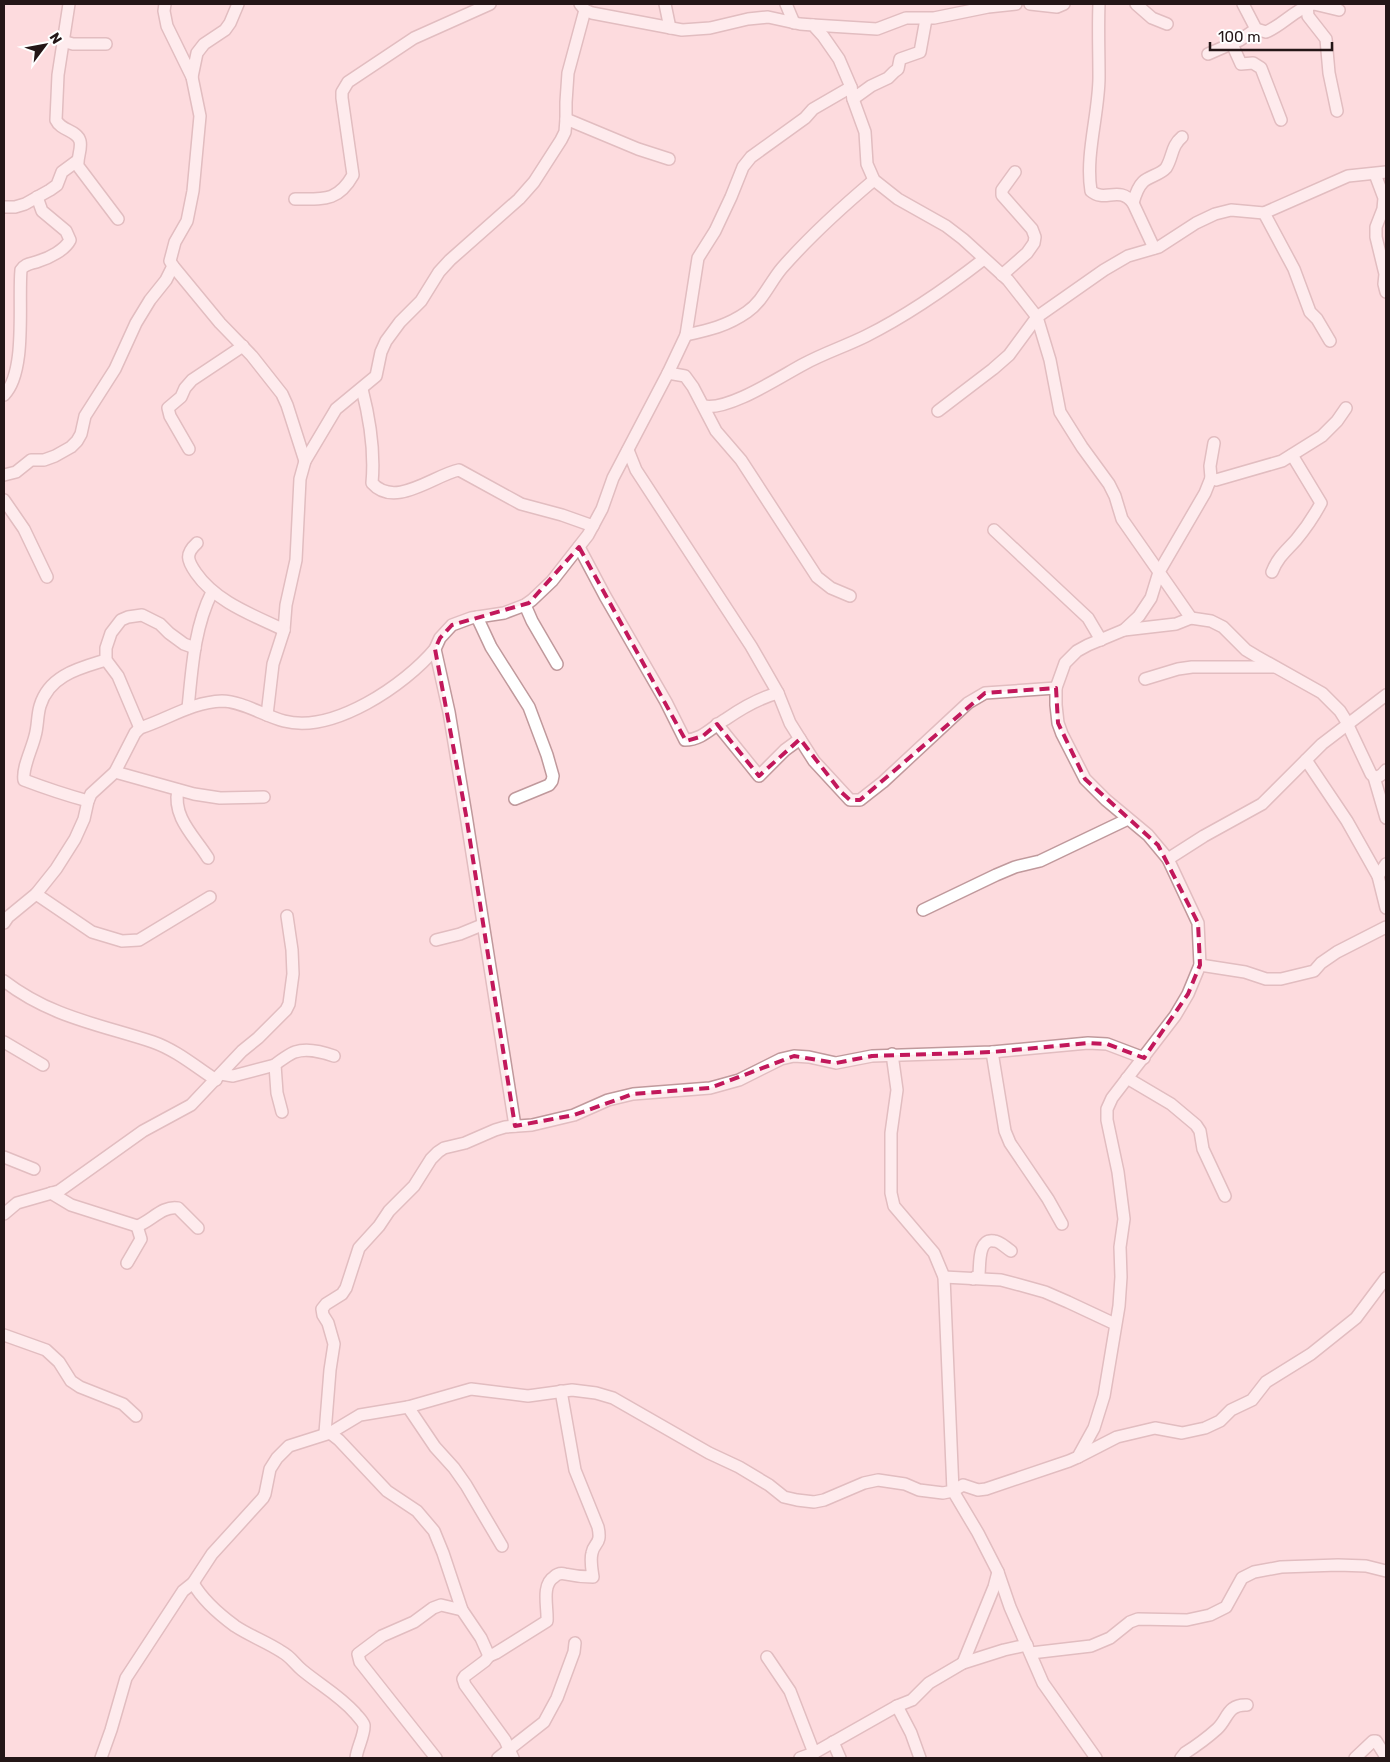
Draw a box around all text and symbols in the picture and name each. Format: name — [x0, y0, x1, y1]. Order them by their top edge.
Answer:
north arrow — [20, 20, 70, 70]
scale bar — [1210, 20, 1332, 52]
text: 100 m — [1218, 28, 1260, 46]
text: N — [46, 30, 65, 47]

